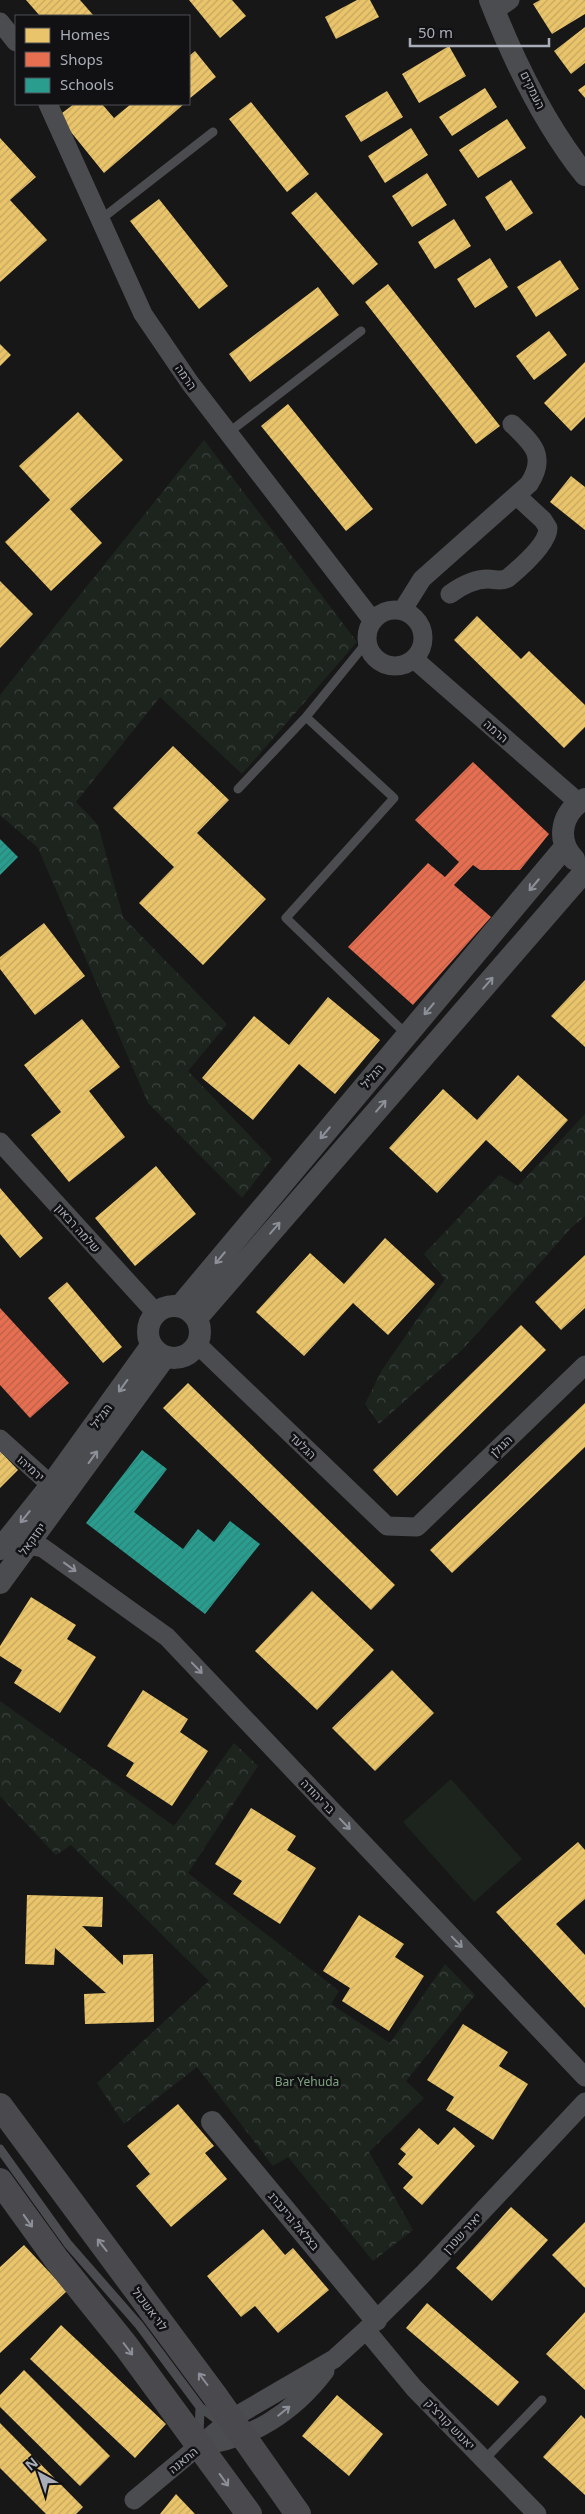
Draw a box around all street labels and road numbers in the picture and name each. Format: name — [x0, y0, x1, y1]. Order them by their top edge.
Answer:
street label: העמקים — [517, 68, 549, 112]
street label: הרמה — [171, 361, 201, 393]
street label: הרמה — [480, 716, 512, 746]
street label: הגליל — [357, 1060, 387, 1092]
street label: שלמה רבאון — [51, 1200, 105, 1256]
street label: הגליל — [86, 1400, 116, 1432]
street label: הגלעד — [286, 1429, 320, 1463]
street label: הגולן — [486, 1431, 516, 1461]
street label: ירמיהו — [14, 1451, 48, 1485]
street label: יחזקאל — [14, 1519, 50, 1559]
street label: בר יהודה — [297, 1775, 339, 1818]
street label: בצלאל גרינברג — [265, 2188, 324, 2254]
street label: יאיר שטרן — [439, 2209, 485, 2257]
street label: לוי אשכול — [128, 2284, 172, 2334]
street label: יאנוש קורצ'ק — [421, 2395, 479, 2453]
street label: התאנה — [165, 2443, 201, 2477]

